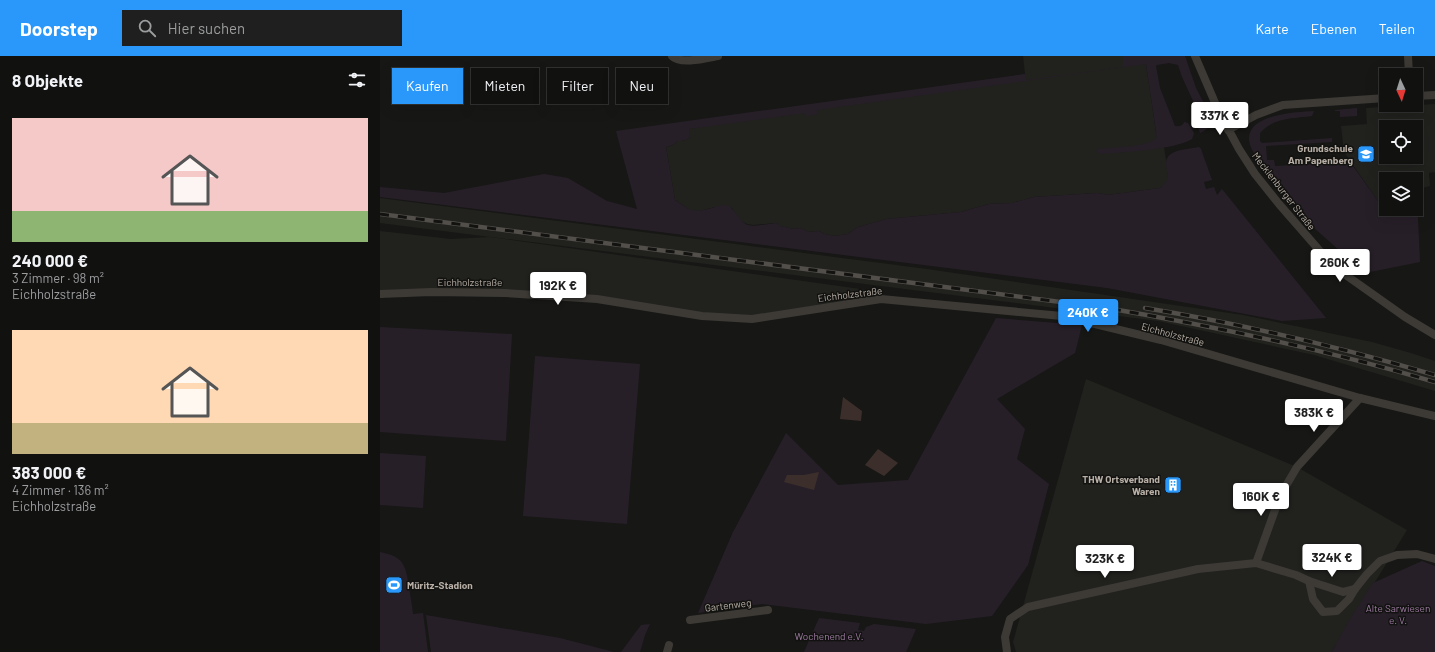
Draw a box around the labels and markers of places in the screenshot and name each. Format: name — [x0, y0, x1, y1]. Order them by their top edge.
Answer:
pin: 337K € — [1187, 102, 1253, 136]
place label: Grundschule Am Papenberg — [1288, 142, 1354, 166]
school or university icon: Grundschule Am Papenberg — [1356, 144, 1376, 164]
pin: 260K € — [1307, 249, 1373, 283]
pin: 192K € — [525, 272, 591, 306]
pin: 240K € — [1055, 299, 1121, 333]
pin: 383K € — [1281, 399, 1347, 433]
place label: THW Ortsverband Waren — [1082, 473, 1160, 497]
building icon: THW Ortsverband Waren — [1163, 475, 1183, 495]
pin: 160K € — [1228, 483, 1294, 517]
pin: 324K € — [1299, 544, 1365, 578]
pin: 323K € — [1072, 545, 1138, 579]
sports icon: Müritz-Stadion — [384, 575, 404, 595]
place label: Müritz-Stadion — [407, 579, 473, 591]

